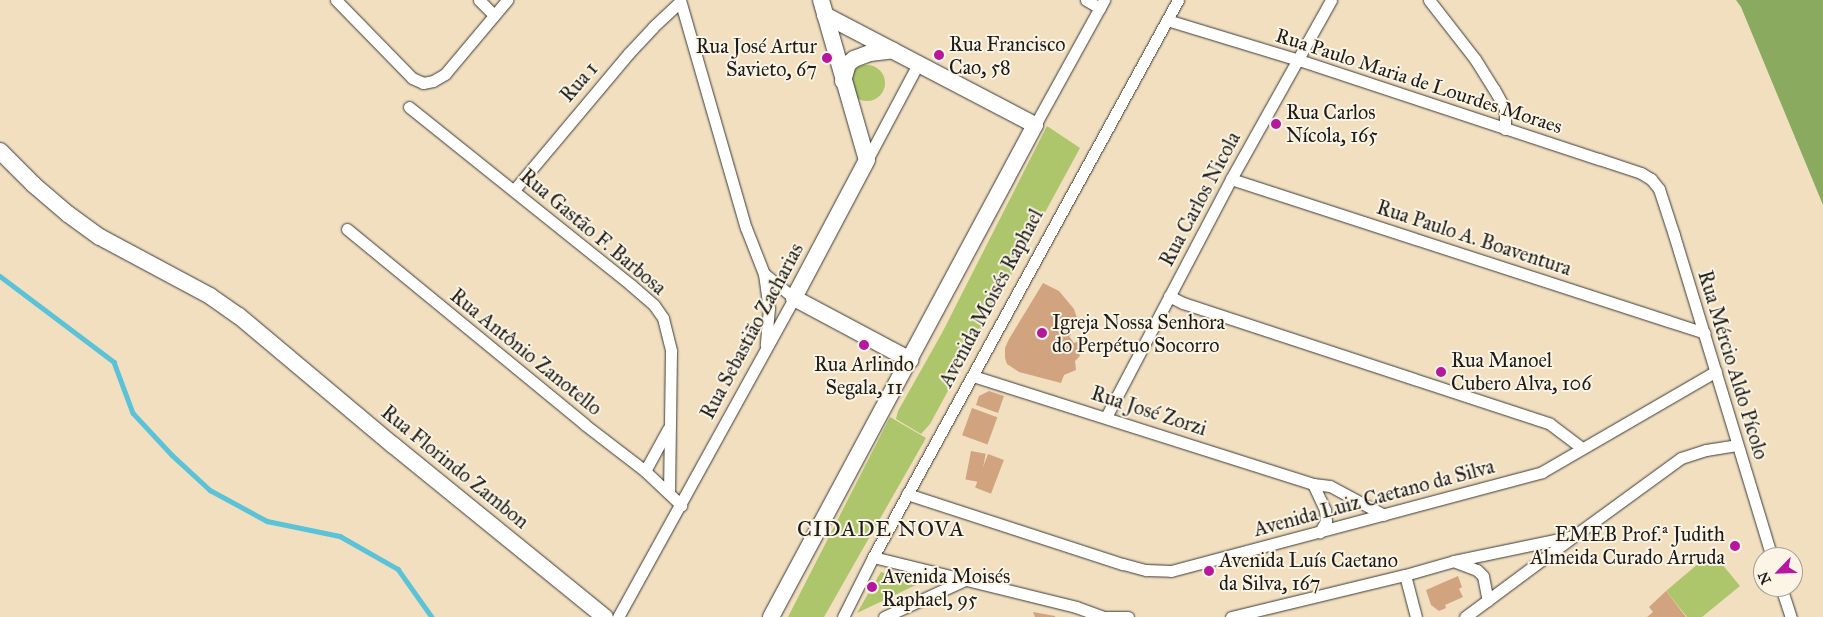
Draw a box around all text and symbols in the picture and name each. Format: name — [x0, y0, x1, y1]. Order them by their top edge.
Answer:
street label: Rua Paulo Maria de Lourdes Moraes — [1273, 23, 1565, 139]
place label: Rua Francisco Cao, 58 — [949, 32, 1066, 79]
place label: Rua José Artur Savieto, 67 — [696, 34, 817, 81]
marker: Rua Francisco Cao, 58 — [933, 49, 945, 61]
marker: Rua José Artur Savieto, 67 — [821, 52, 833, 64]
street label: Rua 1 — [555, 57, 603, 107]
place label: Rua Carlos Nícola, 165 — [1286, 100, 1378, 147]
marker: Rua Carlos Nícola, 165 — [1270, 118, 1282, 130]
street label: Rua Carlos Nicola — [1155, 128, 1245, 270]
street label: Rua Gastão F. Barbosa — [515, 164, 671, 300]
street label: Rua Paulo A. Boaventura — [1374, 195, 1574, 281]
street label: Avenida Moisés Raphael — [934, 205, 1048, 391]
street label: Rua Sebastião Zacharias — [695, 239, 809, 423]
street label: Rua Mércio Aldo Pícolo — [1693, 268, 1773, 462]
street label: Rua Antônio Zanotello — [445, 284, 607, 420]
place label: Igreja Nossa Senhora do Perpétuo Socorro — [1052, 310, 1225, 357]
marker: Igreja Nossa Senhora do Perpétuo Socorro — [1036, 327, 1048, 339]
marker: Rua Arlindo Segala, 11 — [858, 339, 870, 351]
place label: Rua Manoel Cubero Alva, 106 — [1451, 349, 1591, 396]
place label: Rua Arlindo Segala, 11 — [814, 353, 914, 400]
marker: Rua Manoel Cubero Alva, 106 — [1435, 366, 1447, 378]
street label: Rua José Zorzi — [1088, 381, 1210, 441]
street label: Rua Florindo Zambon — [376, 400, 534, 534]
street label: Avenida Luiz Caetano da Silva — [1251, 454, 1497, 542]
district label: CIDADE NOVA — [796, 516, 966, 542]
place label: EMEB Prof.ª Judith Almeida Curado Arruda — [1530, 522, 1725, 569]
marker: EMEB Prof.ª Judith Almeida Curado Arruda — [1729, 540, 1741, 552]
north arrow — [1753, 547, 1803, 597]
place label: Avenida Luís Caetano da Silva, 167 — [1219, 548, 1398, 595]
place label: Avenida Moisés Raphael, 95 — [882, 564, 1010, 611]
marker: Avenida Luís Caetano da Silva, 167 — [1203, 565, 1215, 577]
text: N — [1755, 569, 1775, 587]
marker: Avenida Moisés Raphael, 95 — [866, 581, 878, 593]

